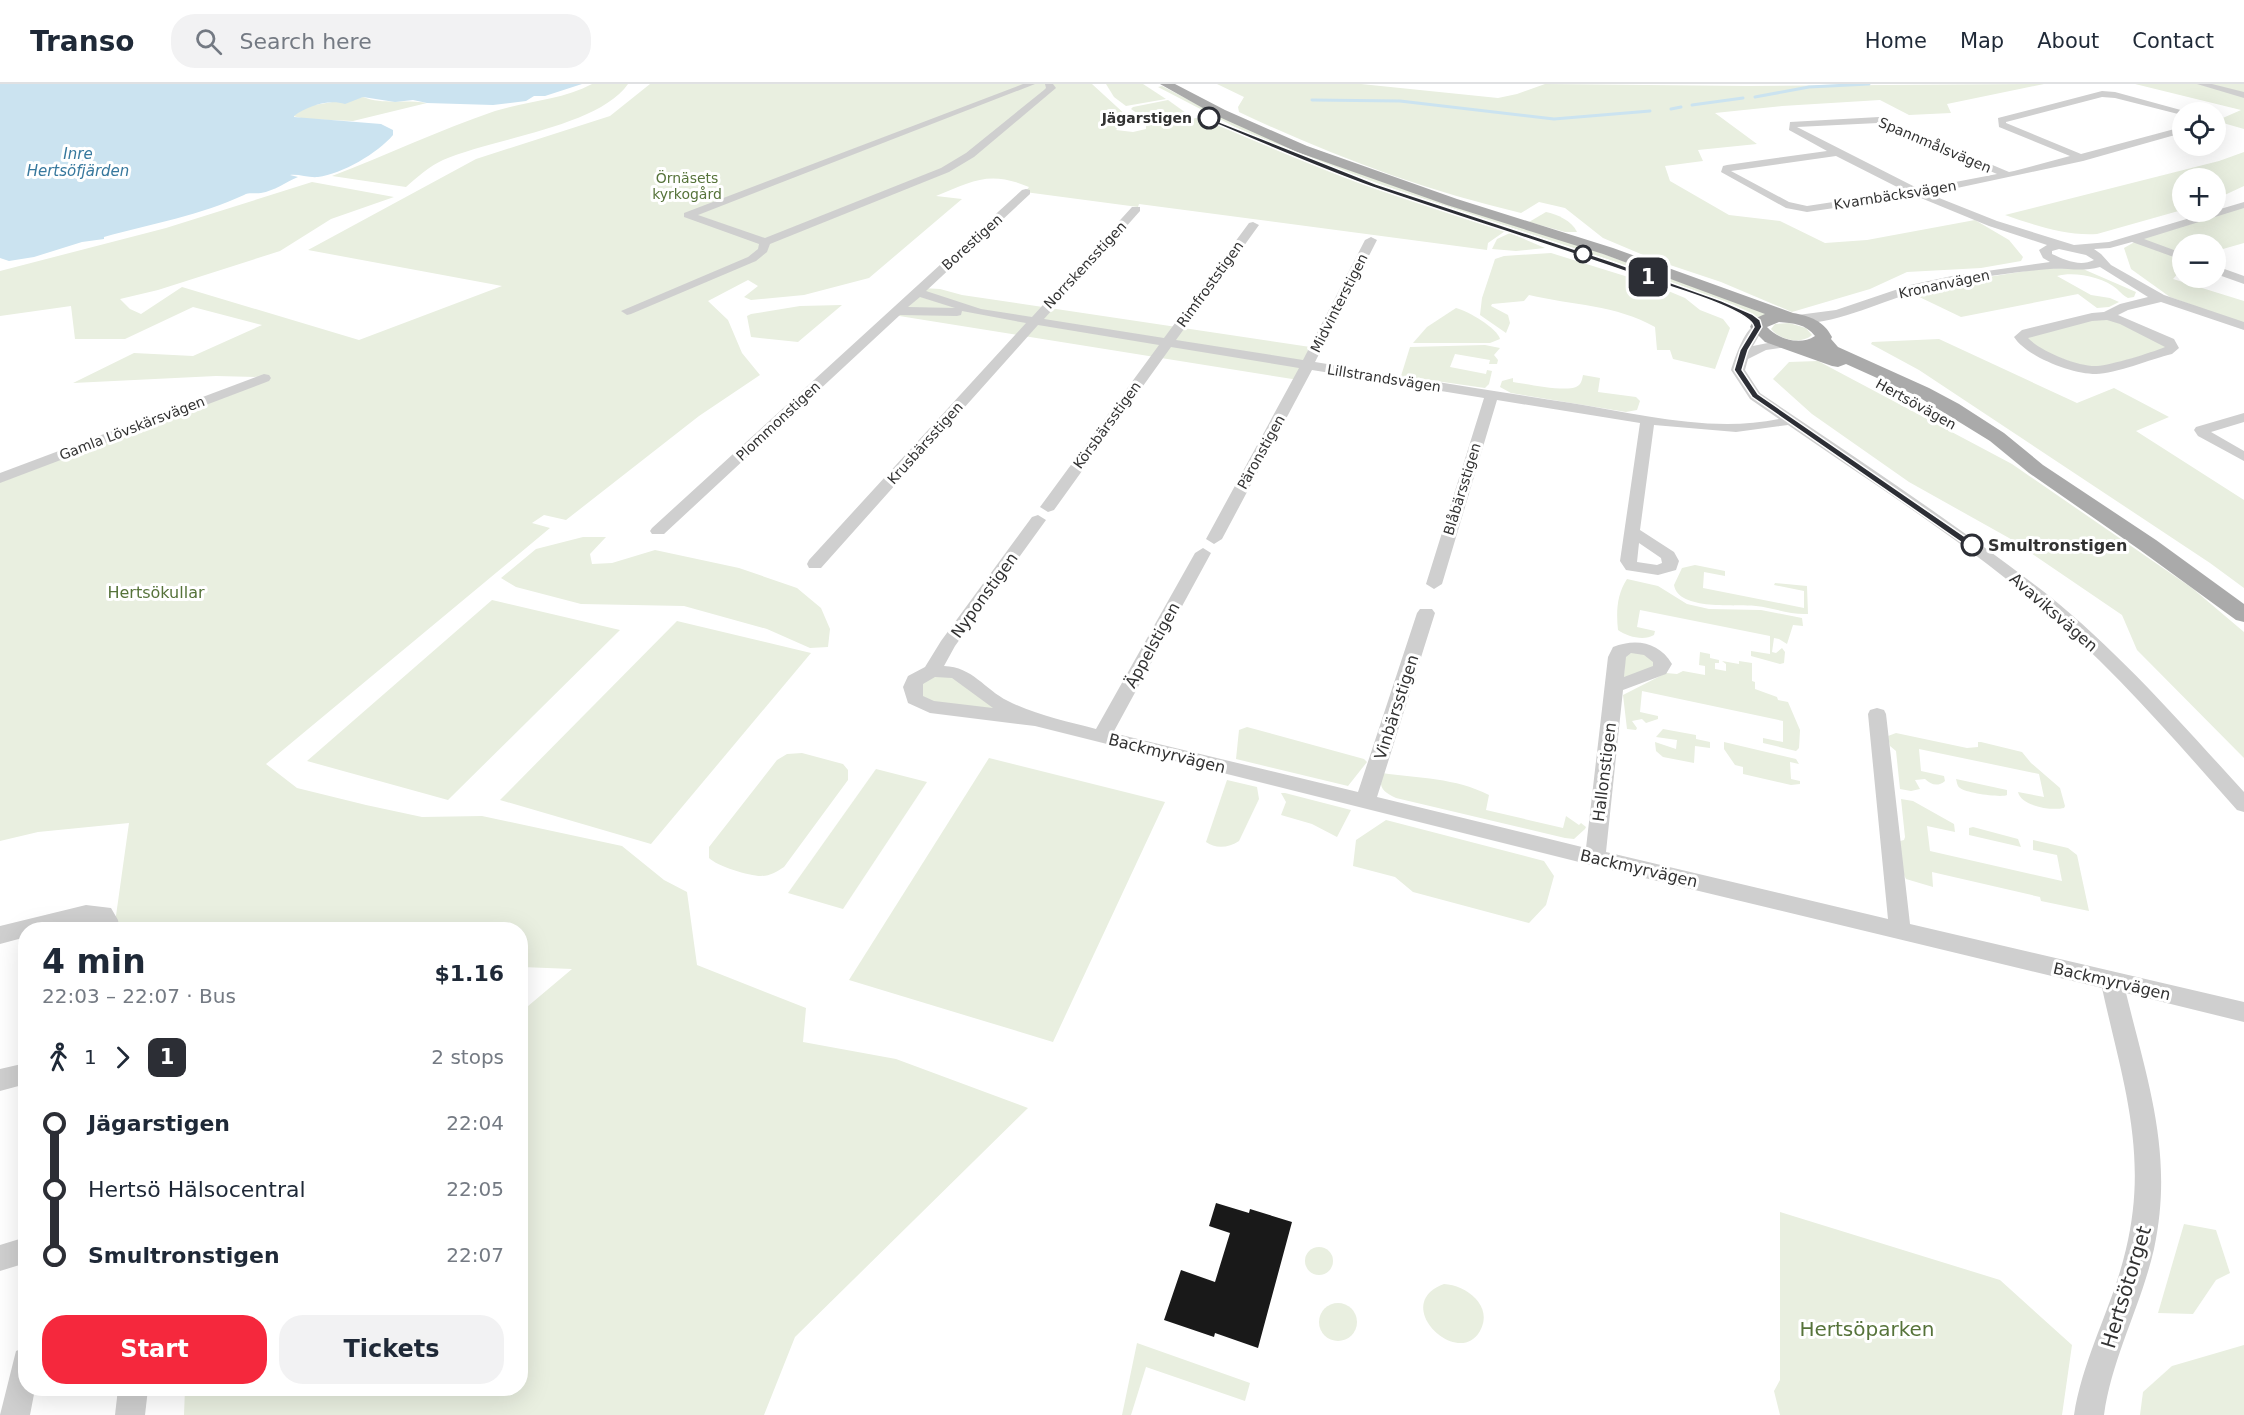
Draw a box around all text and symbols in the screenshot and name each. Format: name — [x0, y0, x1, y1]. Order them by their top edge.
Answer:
search box — [171, 14, 591, 68]
text: Transo — [30, 25, 135, 58]
icon: search — [192, 25, 225, 58]
text: Search here — [240, 29, 372, 54]
text: Home — [1865, 29, 1927, 53]
text: Map — [1960, 29, 2004, 53]
text: About — [2037, 29, 2099, 53]
text: Contact — [2132, 29, 2214, 53]
map controls — [2172, 102, 2226, 288]
button: locate — [2172, 102, 2226, 156]
marker: Jägarstigen — [1198, 107, 1220, 129]
place label: Jägarstigen — [1101, 110, 1192, 126]
street label: Spannmålsvägen — [1876, 114, 1994, 176]
water label: Inre Hertsöfjärden — [27, 145, 129, 180]
button: + — [2172, 168, 2226, 222]
park label: Örnäsets kyrkogård — [652, 169, 722, 202]
street label: Kvarnbäcksvägen — [1832, 177, 1958, 213]
street label: Borestigen — [939, 211, 1005, 273]
street label: Norrskensstigen — [1041, 218, 1129, 312]
button: − — [2172, 234, 2226, 288]
street label: Rimfroststigen — [1174, 238, 1246, 330]
unlabelled marker — [1574, 245, 1592, 263]
street label: Midvinterstigen — [1307, 251, 1371, 355]
line badge: 1 — [1628, 258, 1668, 296]
text: 1 — [1641, 265, 1655, 289]
street label: Kronanvägen — [1897, 267, 1991, 301]
street label: Lillstrandsvägen — [1326, 361, 1442, 395]
street label: Hertsövägen — [1873, 375, 1959, 433]
street label: Plommonstigen — [733, 378, 823, 464]
street label: Körsbärsstigen — [1070, 378, 1144, 472]
street label: Gamla Lövskärsvägen — [57, 393, 207, 463]
street label: Krusbärsstigen — [884, 399, 966, 487]
street label: Päronstigen — [1234, 412, 1288, 492]
street label: Blåbärsstigen — [1440, 441, 1484, 537]
marker: Smultronstigen — [1961, 534, 1983, 556]
place label: Smultronstigen — [1988, 536, 2127, 555]
street label: Nyponstigen — [947, 549, 1022, 642]
street label: Avaviksvägen — [2006, 569, 2101, 656]
park label: Hertsökullar — [107, 583, 205, 602]
street label: Äppelstigen — [1121, 599, 1184, 691]
street label: Vinbärsstigen — [1371, 652, 1422, 762]
street label: Hallonstigen — [1589, 721, 1620, 823]
street label: Backmyrvägen — [1106, 730, 1227, 777]
street label: Backmyrvägen — [1578, 846, 1699, 891]
text: 4 min — [42, 942, 146, 981]
street label: Backmyrvägen — [2051, 959, 2172, 1004]
text: $1.16 — [434, 961, 504, 986]
text: 22:03 – 22:07 · Bus — [42, 984, 236, 1008]
icon: walk — [42, 1041, 75, 1074]
icon: forward — [106, 1041, 139, 1074]
text: 1 — [84, 1045, 97, 1069]
text: 1 — [160, 1045, 174, 1069]
text: 2 stops — [431, 1045, 504, 1069]
text: Jägarstigen — [88, 1111, 230, 1136]
text: 22:04 — [446, 1111, 504, 1135]
text: Hertsö Hälsocentral — [88, 1177, 306, 1202]
text: 22:05 — [446, 1177, 504, 1201]
street label: Hertsötorget — [2096, 1223, 2156, 1351]
text: Smultronstigen — [88, 1243, 280, 1268]
text: 22:07 — [446, 1243, 504, 1267]
button: Start — [42, 1315, 267, 1384]
button: Tickets — [279, 1315, 504, 1384]
park label: Hertsöparken — [1799, 1317, 1935, 1341]

